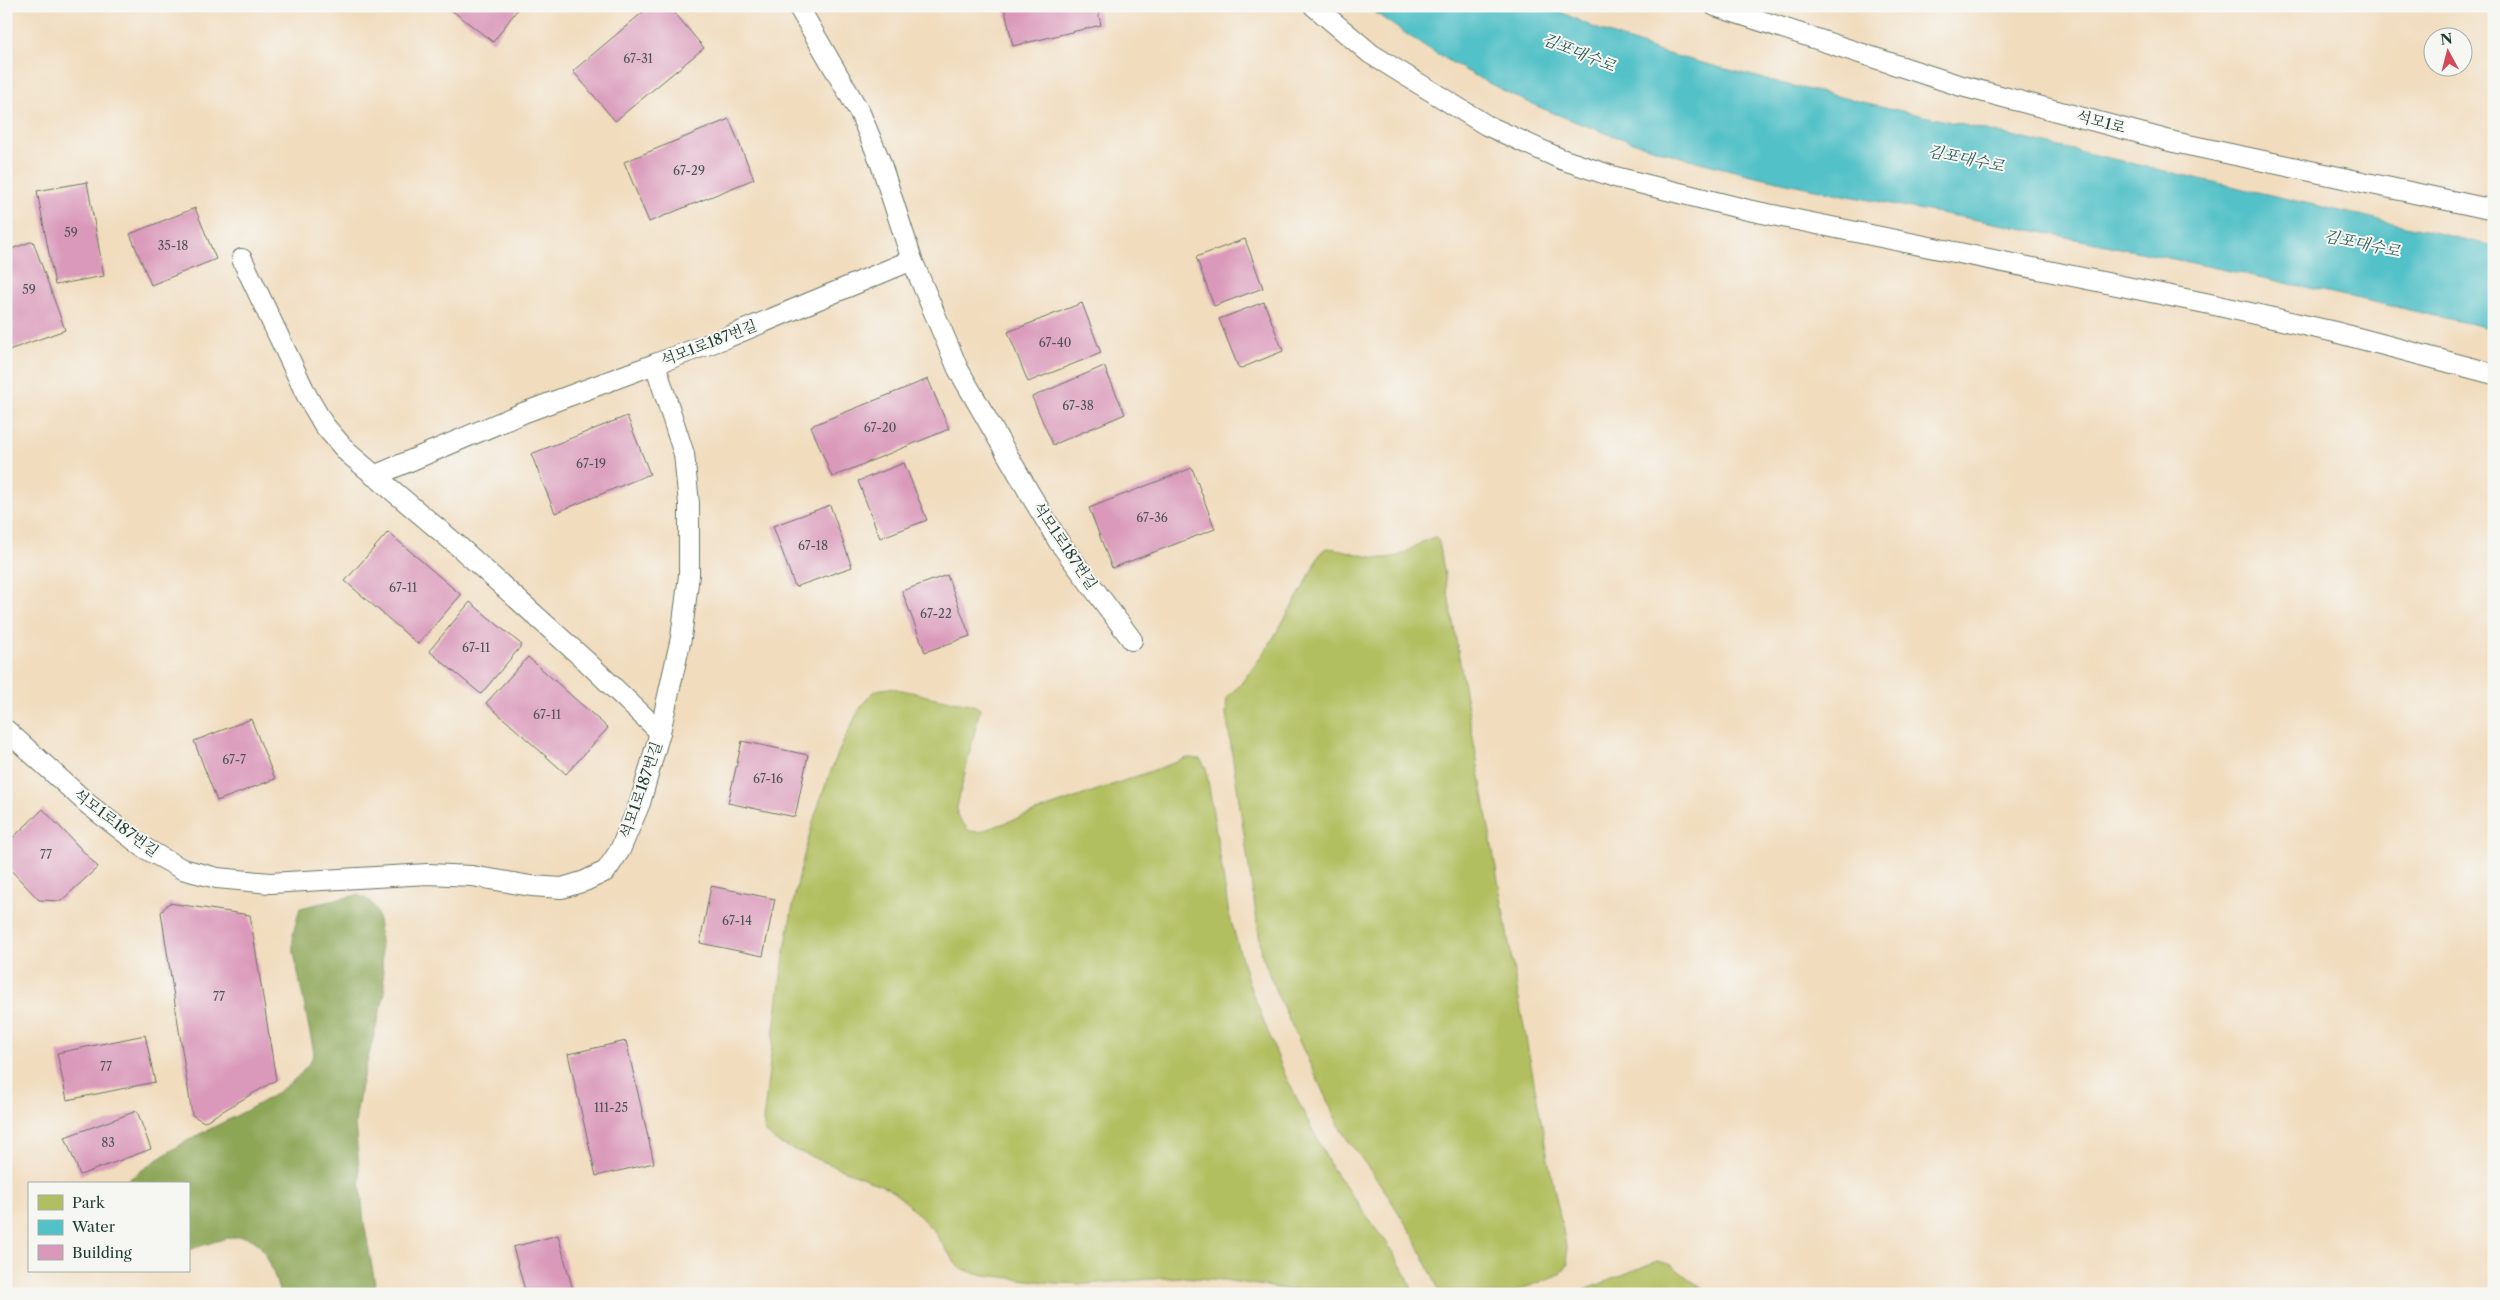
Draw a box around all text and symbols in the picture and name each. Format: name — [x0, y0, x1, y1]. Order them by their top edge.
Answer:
water label: 김포대수로 — [1539, 28, 1619, 76]
north arrow — [2422, 28, 2472, 78]
text: N — [2439, 29, 2454, 49]
house number: 67-31 — [623, 51, 653, 66]
street label: 석모1로 — [2075, 106, 2128, 137]
water label: 김포대수로 — [1926, 140, 2006, 176]
house number: 67-29 — [673, 163, 705, 178]
house number: 59 — [64, 225, 78, 240]
water label: 김포대수로 — [2322, 225, 2402, 261]
house number: 35-18 — [158, 238, 188, 253]
house number: 59 — [22, 282, 36, 297]
street label: 석모1로187번길 — [658, 316, 760, 370]
house number: 67-40 — [1039, 335, 1071, 350]
house number: 67-38 — [1062, 398, 1094, 413]
house number: 67-20 — [864, 420, 896, 435]
house number: 67-19 — [576, 456, 606, 471]
street label: 석모1로187번길 — [1029, 498, 1102, 593]
house number: 67-36 — [1136, 510, 1168, 525]
house number: 67-18 — [798, 538, 828, 553]
house number: 67-11 — [389, 580, 417, 595]
house number: 67-22 — [920, 606, 952, 621]
house number: 67-11 — [462, 640, 490, 655]
house number: 67-11 — [533, 707, 561, 722]
street label: 석모1로187번길 — [615, 739, 666, 841]
house number: 67-7 — [222, 752, 246, 767]
house number: 67-16 — [753, 771, 783, 786]
street label: 석모1로187번길 — [70, 785, 162, 861]
house number: 77 — [40, 847, 52, 862]
house number: 67-14 — [722, 913, 752, 928]
house number: 77 — [213, 989, 225, 1004]
house number: 77 — [100, 1059, 112, 1074]
house number: 111-25 — [594, 1100, 628, 1115]
house number: 83 — [101, 1135, 115, 1150]
legend — [28, 1182, 190, 1272]
text: Park — [72, 1193, 106, 1212]
text: Water — [71, 1217, 116, 1236]
text: Building — [72, 1243, 132, 1262]

